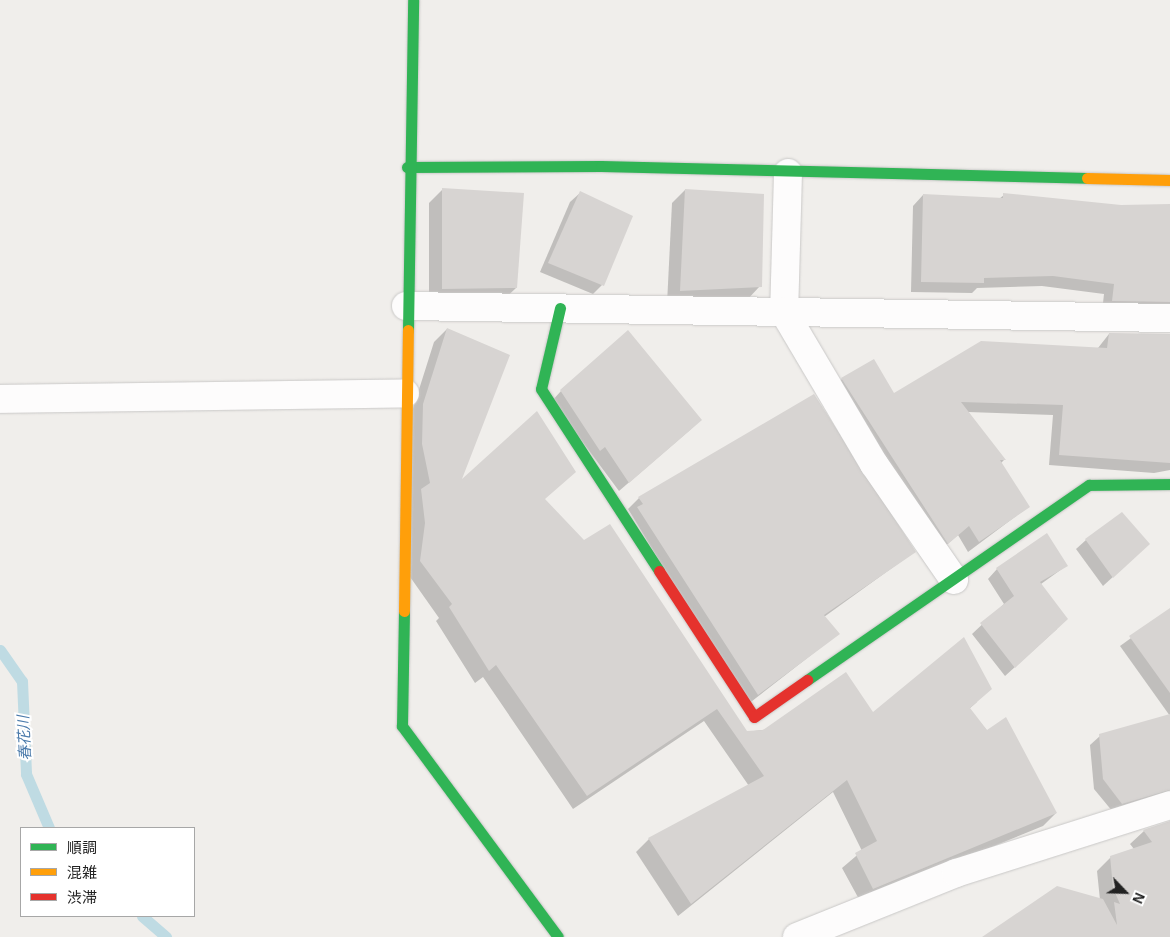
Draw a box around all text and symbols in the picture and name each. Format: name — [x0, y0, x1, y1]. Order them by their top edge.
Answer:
water label: 春花川 — [14, 715, 34, 761]
legend — [20, 827, 195, 917]
text: 順調 — [67, 839, 97, 856]
text: 混雑 — [67, 864, 97, 881]
north arrow — [1100, 867, 1150, 917]
text: 渋滞 — [67, 889, 97, 906]
text: N — [1129, 890, 1148, 906]

